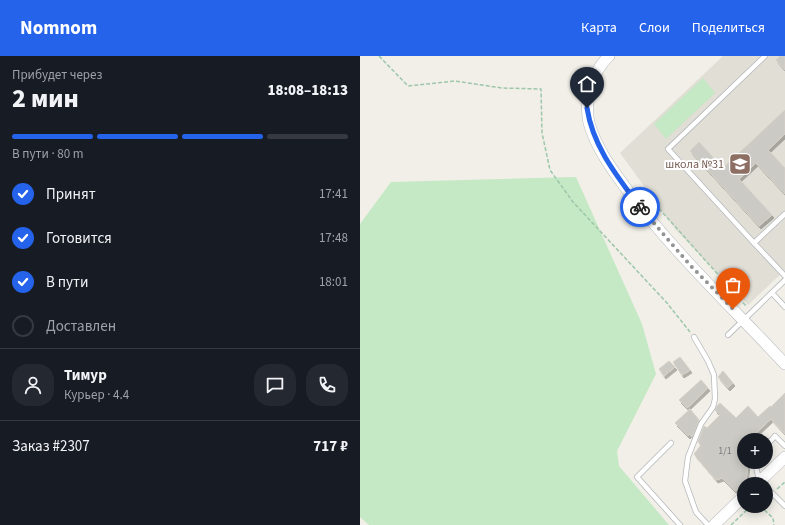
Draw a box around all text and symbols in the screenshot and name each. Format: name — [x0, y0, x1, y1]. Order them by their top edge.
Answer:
text: Nomnom — [20, 15, 97, 42]
text: Карта — [581, 18, 617, 38]
text: Слои — [639, 18, 670, 38]
text: Поделиться — [692, 18, 765, 38]
text: Прибудет через — [12, 66, 102, 84]
pin — [570, 67, 604, 108]
icon: home — [576, 73, 598, 95]
text: 2 мин — [12, 80, 79, 117]
text: 18:08–18:13 — [267, 80, 348, 101]
text: В пути · 80 m — [12, 145, 84, 163]
school or university icon: школа №31 — [727, 151, 753, 177]
place label: школа №31 — [665, 156, 724, 173]
icon: check — [12, 183, 34, 205]
text: Принят — [46, 184, 96, 205]
text: 17:41 — [319, 185, 348, 203]
courier — [620, 187, 660, 227]
icon: bike — [629, 196, 651, 218]
icon: check — [12, 227, 34, 249]
text: Готовится — [46, 228, 112, 249]
text: 17:48 — [319, 229, 348, 247]
pin — [716, 268, 750, 309]
icon: check — [12, 271, 34, 293]
text: В пути — [46, 272, 89, 293]
text: 18:01 — [319, 273, 348, 291]
icon: bag — [722, 274, 744, 296]
text: Доставлен — [46, 316, 116, 337]
button: person — [12, 364, 54, 406]
button: chat — [254, 364, 296, 406]
button: phone — [306, 364, 348, 406]
text: Тимур — [64, 365, 107, 386]
text: Курьер · 4.4 — [64, 386, 129, 404]
map controls — [737, 433, 773, 513]
button: + — [737, 433, 773, 469]
text: Заказ #2307 — [12, 436, 90, 457]
text: 717 ₽ — [313, 436, 348, 457]
house number: 1/1 — [718, 444, 732, 458]
button: − — [737, 477, 773, 513]

